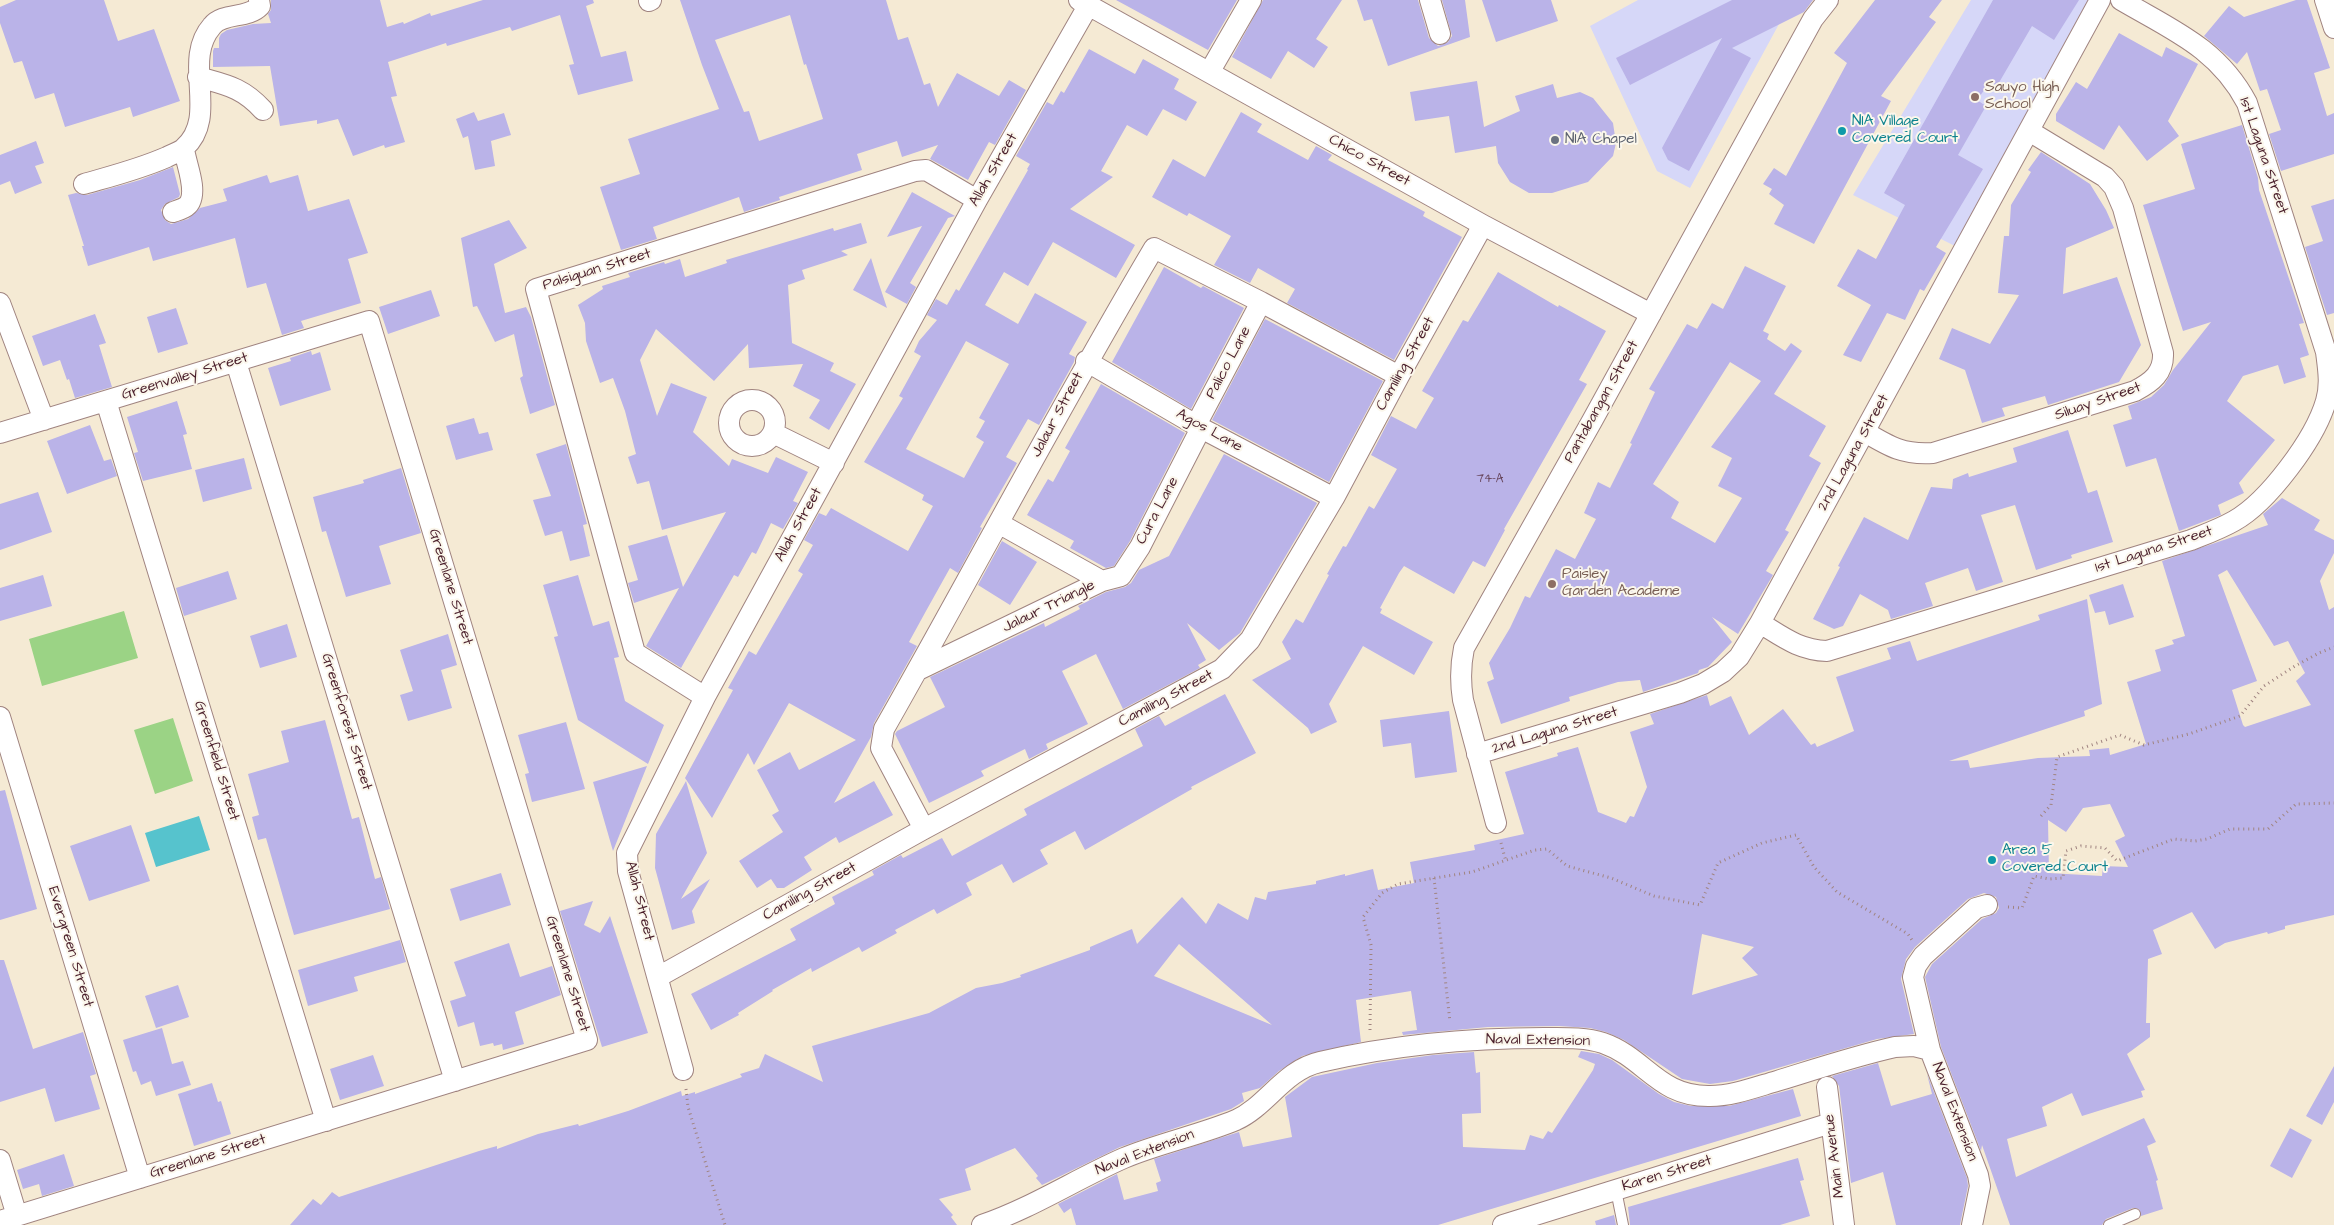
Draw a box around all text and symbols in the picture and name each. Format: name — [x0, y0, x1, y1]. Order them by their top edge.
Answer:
place label: Sauyo High School — [1985, 79, 2059, 114]
marker: Sauyo High School — [1969, 91, 1981, 103]
street label: 1st Laguna Street — [2235, 95, 2291, 217]
place label: NIA Village Covered Court — [1852, 113, 1958, 148]
marker: NIA Village Covered Court — [1836, 125, 1848, 137]
street label: Allah Street — [966, 130, 1022, 210]
street label: Chico Street — [1325, 131, 1413, 191]
place label: NIA Chapel — [1565, 131, 1637, 149]
marker: NIA Chapel — [1549, 134, 1561, 146]
street label: Palsiguan Street — [541, 245, 653, 295]
street label: Camiling Street — [1373, 314, 1439, 414]
street label: Palico Lane — [1202, 324, 1256, 402]
street label: Pantabangan Street — [1561, 338, 1643, 466]
street label: Greenvalley Street — [120, 349, 250, 405]
street label: Jalaur Street — [1028, 369, 1088, 461]
street label: Siluay Street — [2053, 379, 2143, 425]
street label: 2nd Laguna Street — [1814, 392, 1894, 514]
street label: Agos Lane — [1173, 405, 1245, 457]
house number: 74-A — [1477, 472, 1503, 486]
street label: Cura Lane — [1133, 474, 1183, 548]
street label: Allah Street — [771, 485, 827, 565]
street label: 1st Laguna Street — [2093, 523, 2215, 577]
street label: Greenlane Street — [424, 527, 476, 647]
place label: Paisley Garden Academe — [1562, 566, 1680, 601]
street label: Jalaur Triangle — [1000, 577, 1098, 637]
marker: Paisley Garden Academe — [1546, 578, 1558, 590]
street label: Greenforest Street — [317, 651, 375, 793]
street label: Camiling Street — [1116, 667, 1216, 731]
street label: Greenfield Street — [189, 699, 243, 823]
street label: 2nd Laguna Street — [1490, 703, 1620, 759]
place label: Area 5 Covered Court — [2002, 842, 2108, 877]
marker: Area 5 Covered Court — [1986, 854, 1998, 866]
street label: Allah Street — [620, 859, 658, 943]
street label: Camiling Street — [760, 859, 860, 925]
street label: Evergreen Street — [43, 885, 97, 1009]
street label: Greenlane Street — [541, 914, 593, 1034]
street label: Naval Extension — [1486, 1031, 1590, 1051]
street label: Naval Extension — [1927, 1060, 1981, 1164]
street label: Main Avenue — [1821, 1113, 1849, 1199]
street label: Naval Extension — [1093, 1126, 1197, 1180]
street label: Greenlane Street — [148, 1131, 268, 1183]
street label: Karen Street — [1620, 1152, 1714, 1196]

